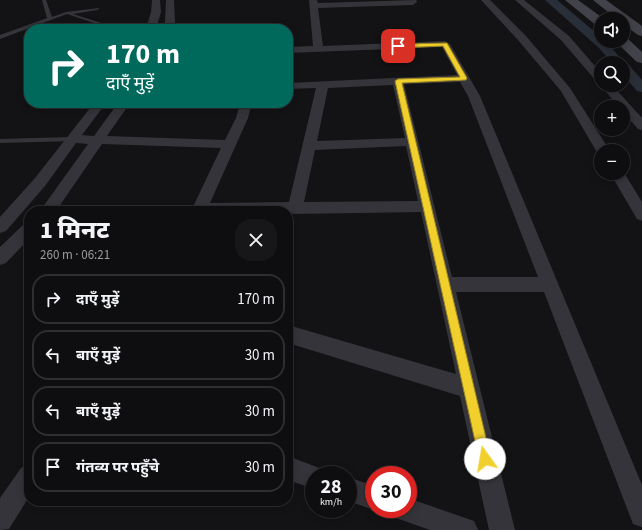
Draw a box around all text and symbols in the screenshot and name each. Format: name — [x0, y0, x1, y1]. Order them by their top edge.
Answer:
map controls — [594, 12, 630, 180]
button: sound — [594, 12, 630, 48]
pin — [381, 29, 415, 63]
text: 170 m — [106, 34, 180, 74]
icon: arrive — [387, 35, 409, 57]
icon: right — [40, 40, 92, 92]
button: search — [594, 56, 630, 92]
text: दाएँ मुड़ें — [106, 71, 154, 96]
button: + — [594, 100, 630, 136]
button: − — [594, 144, 630, 180]
text: 1 मिनट — [40, 213, 109, 248]
button: close — [235, 219, 277, 261]
text: 260 m · 06:21 — [40, 246, 110, 264]
icon: right — [42, 288, 64, 310]
text: दाएँ मुड़ें — [76, 289, 119, 310]
text: 170 m — [237, 289, 275, 310]
icon: left — [42, 344, 64, 366]
text: बाएँ मुड़ें — [76, 345, 120, 366]
text: 30 m — [245, 345, 275, 366]
icon: left — [42, 400, 64, 422]
text: बाएँ मुड़ें — [76, 401, 120, 422]
text: 30 m — [245, 401, 275, 422]
position arrow — [464, 438, 506, 480]
icon: arrive — [42, 456, 64, 478]
text: गंतव्य पर पहुँचे — [76, 457, 159, 478]
text: 30 m — [245, 457, 275, 478]
speed limit sign: 30 — [365, 466, 417, 518]
text: 28 — [320, 473, 342, 501]
text: km/h — [320, 495, 342, 509]

